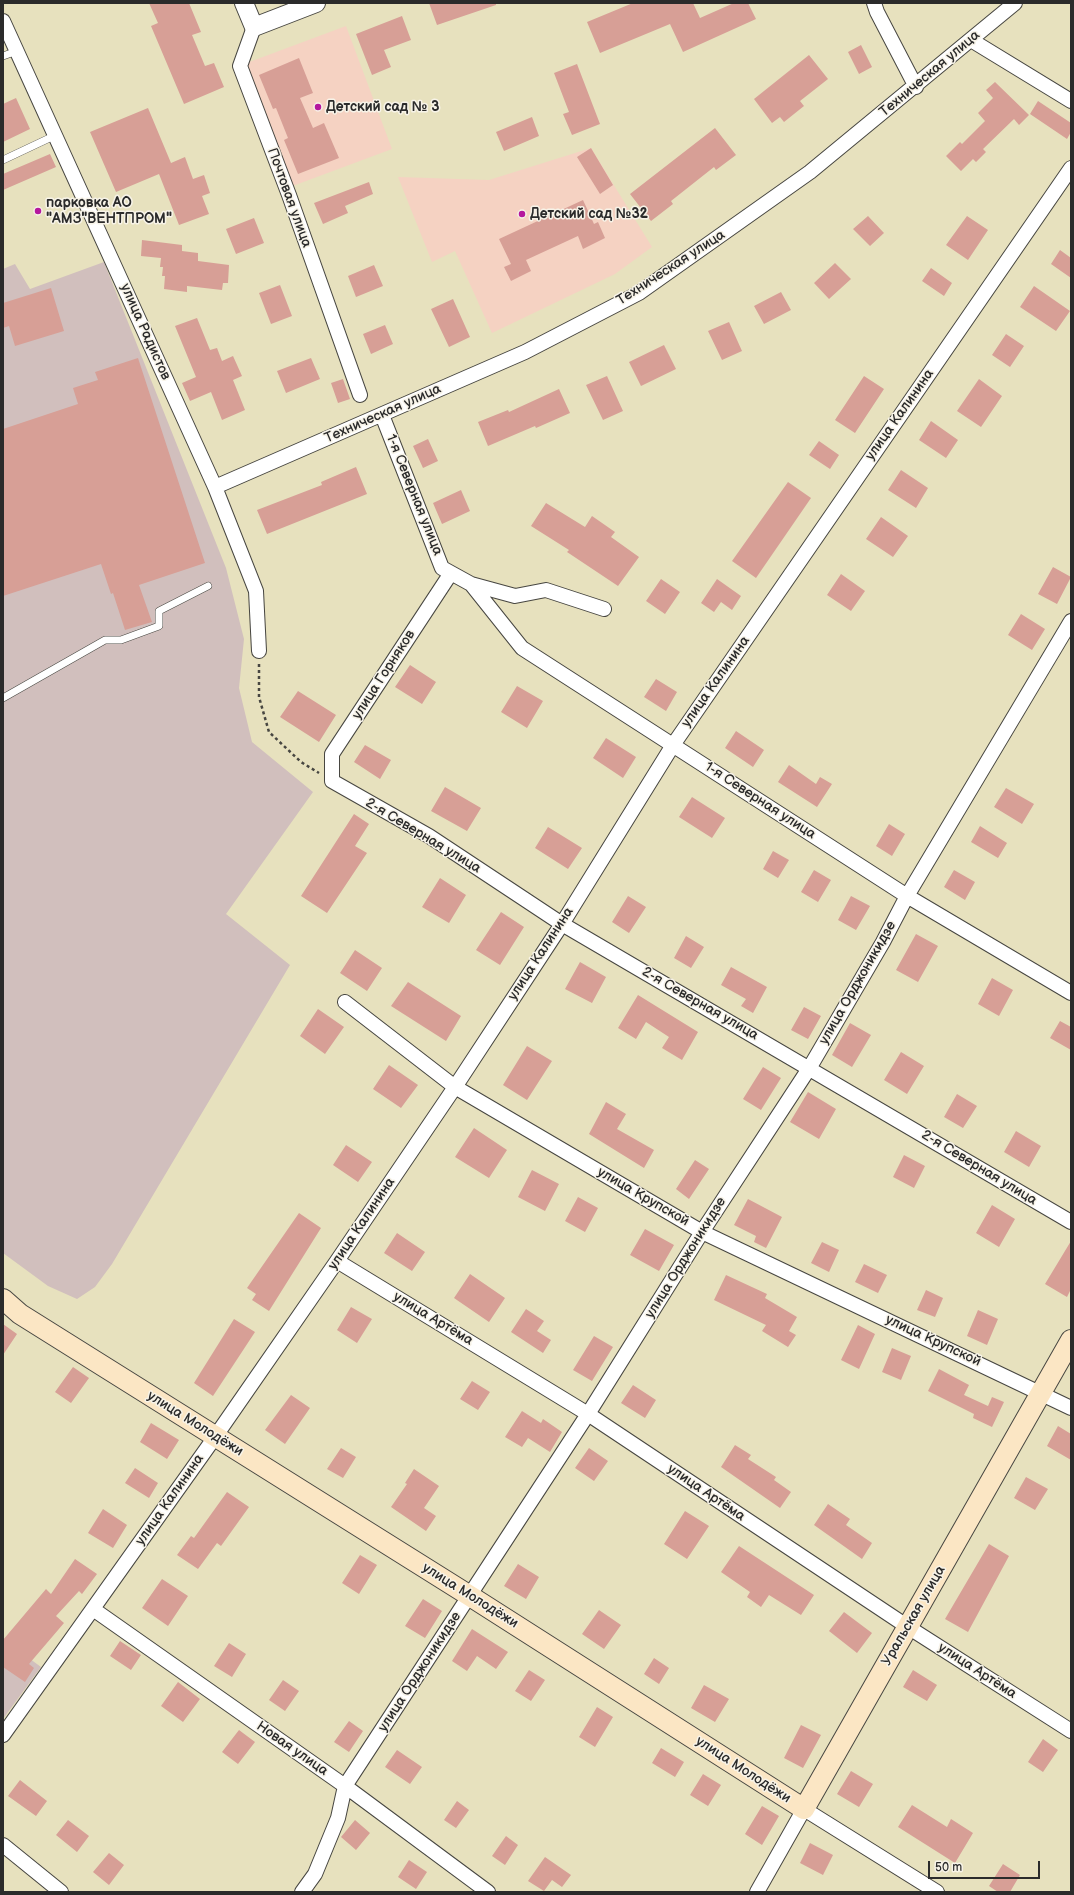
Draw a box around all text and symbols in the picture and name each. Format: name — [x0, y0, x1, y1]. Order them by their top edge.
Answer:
street label: Техническая улица — [876, 27, 984, 121]
place label: Детский сад № 3 — [326, 99, 439, 115]
marker: Детский сад № 3 — [313, 102, 323, 112]
street label: Почтовая улица — [263, 146, 315, 250]
place label: парковка АО "АМЗ"ВЕНТПРОМ" — [46, 195, 172, 228]
marker: парковка АО "АМЗ"ВЕНТПРОМ" — [33, 206, 43, 216]
place label: Детский сад №32 — [530, 206, 648, 222]
marker: Детский сад №32 — [517, 209, 527, 219]
street label: Техническая улица — [614, 227, 728, 309]
street label: улица Радистов — [116, 281, 174, 383]
street label: улица Калинина — [862, 366, 938, 464]
street label: Техническая улица — [322, 381, 444, 447]
street label: 1-я Северная улица — [382, 432, 446, 558]
street label: улица Горняков — [349, 627, 419, 723]
street label: улица Калинина — [678, 633, 754, 731]
street label: 1-я Северная улица — [701, 759, 819, 843]
street label: 2-я Северная улица — [362, 795, 484, 877]
street label: улица Калинина — [505, 904, 577, 1004]
street label: улица Орджоникидзе — [816, 918, 900, 1048]
street label: 2-я Северная улица — [639, 964, 761, 1044]
street label: 2-я Северная улица — [918, 1127, 1040, 1209]
street label: улица Крупской — [594, 1164, 692, 1230]
street label: улица Калинина — [325, 1175, 399, 1273]
street label: улица Орджоникидзе — [642, 1194, 730, 1322]
street label: улица Артёма — [390, 1289, 476, 1349]
street label: улица Крупской — [883, 1312, 983, 1370]
street label: улица Молодёжи — [144, 1388, 246, 1460]
street label: улица Калинина — [132, 1451, 208, 1549]
street label: улица Артёма — [664, 1461, 748, 1525]
street label: улица Молодёжи — [419, 1560, 521, 1632]
street label: Уральская улица — [879, 1563, 949, 1669]
street label: улица Орджоникидзе — [375, 1609, 465, 1735]
street label: улица Артёма — [935, 1639, 1019, 1703]
street label: Новая улица — [253, 1718, 331, 1780]
street label: улица Молодёжи — [692, 1733, 794, 1807]
scale bar — [930, 1853, 1042, 1879]
text: 50 m — [935, 1860, 962, 1875]

